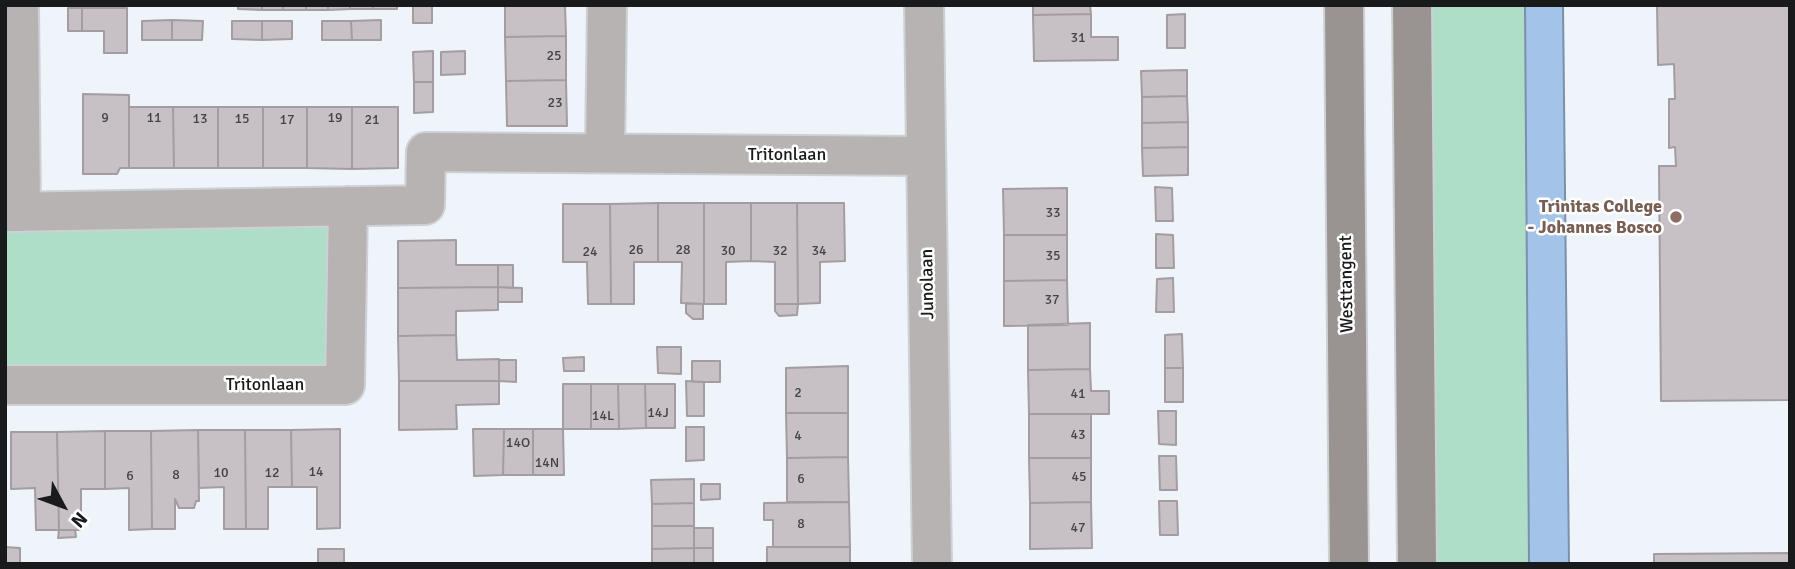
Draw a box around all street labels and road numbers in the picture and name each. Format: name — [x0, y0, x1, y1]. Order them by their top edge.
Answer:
street label: Tritonlaan — [748, 144, 826, 166]
street label: Westtangent — [1335, 235, 1359, 333]
street label: Junolaan — [917, 249, 939, 319]
street label: Tritonlaan — [226, 374, 304, 396]

